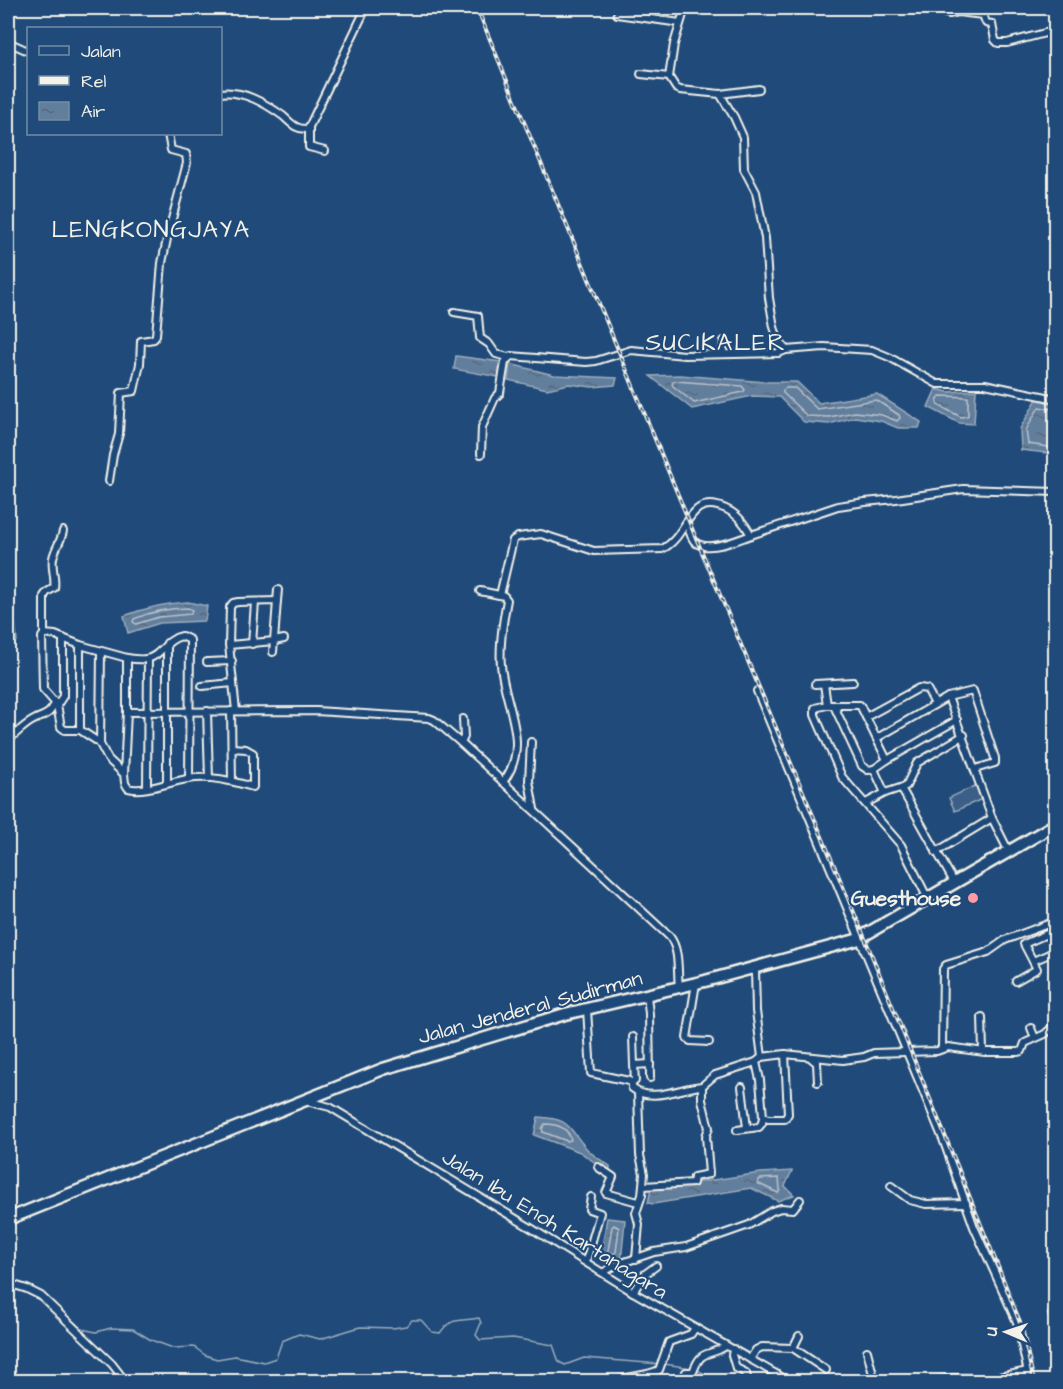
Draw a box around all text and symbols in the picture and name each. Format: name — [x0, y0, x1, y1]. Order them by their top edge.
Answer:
legend — [27, 27, 222, 135]
text: Jalan — [81, 39, 121, 64]
text: Rel — [81, 69, 107, 94]
text: Air — [81, 99, 105, 124]
district label: LENGKONGJAYA — [51, 213, 251, 247]
district label: SUCIKALER — [646, 326, 786, 360]
place label: Guesthouse — [851, 884, 962, 913]
marker: Guesthouse — [966, 891, 980, 905]
street label: Jalan Jenderal Sudirman — [415, 964, 645, 1051]
street label: Jalan Ibu Enoh Kartanagara — [435, 1143, 674, 1308]
north arrow — [976, 1302, 1036, 1362]
text: U — [981, 1327, 1003, 1336]

